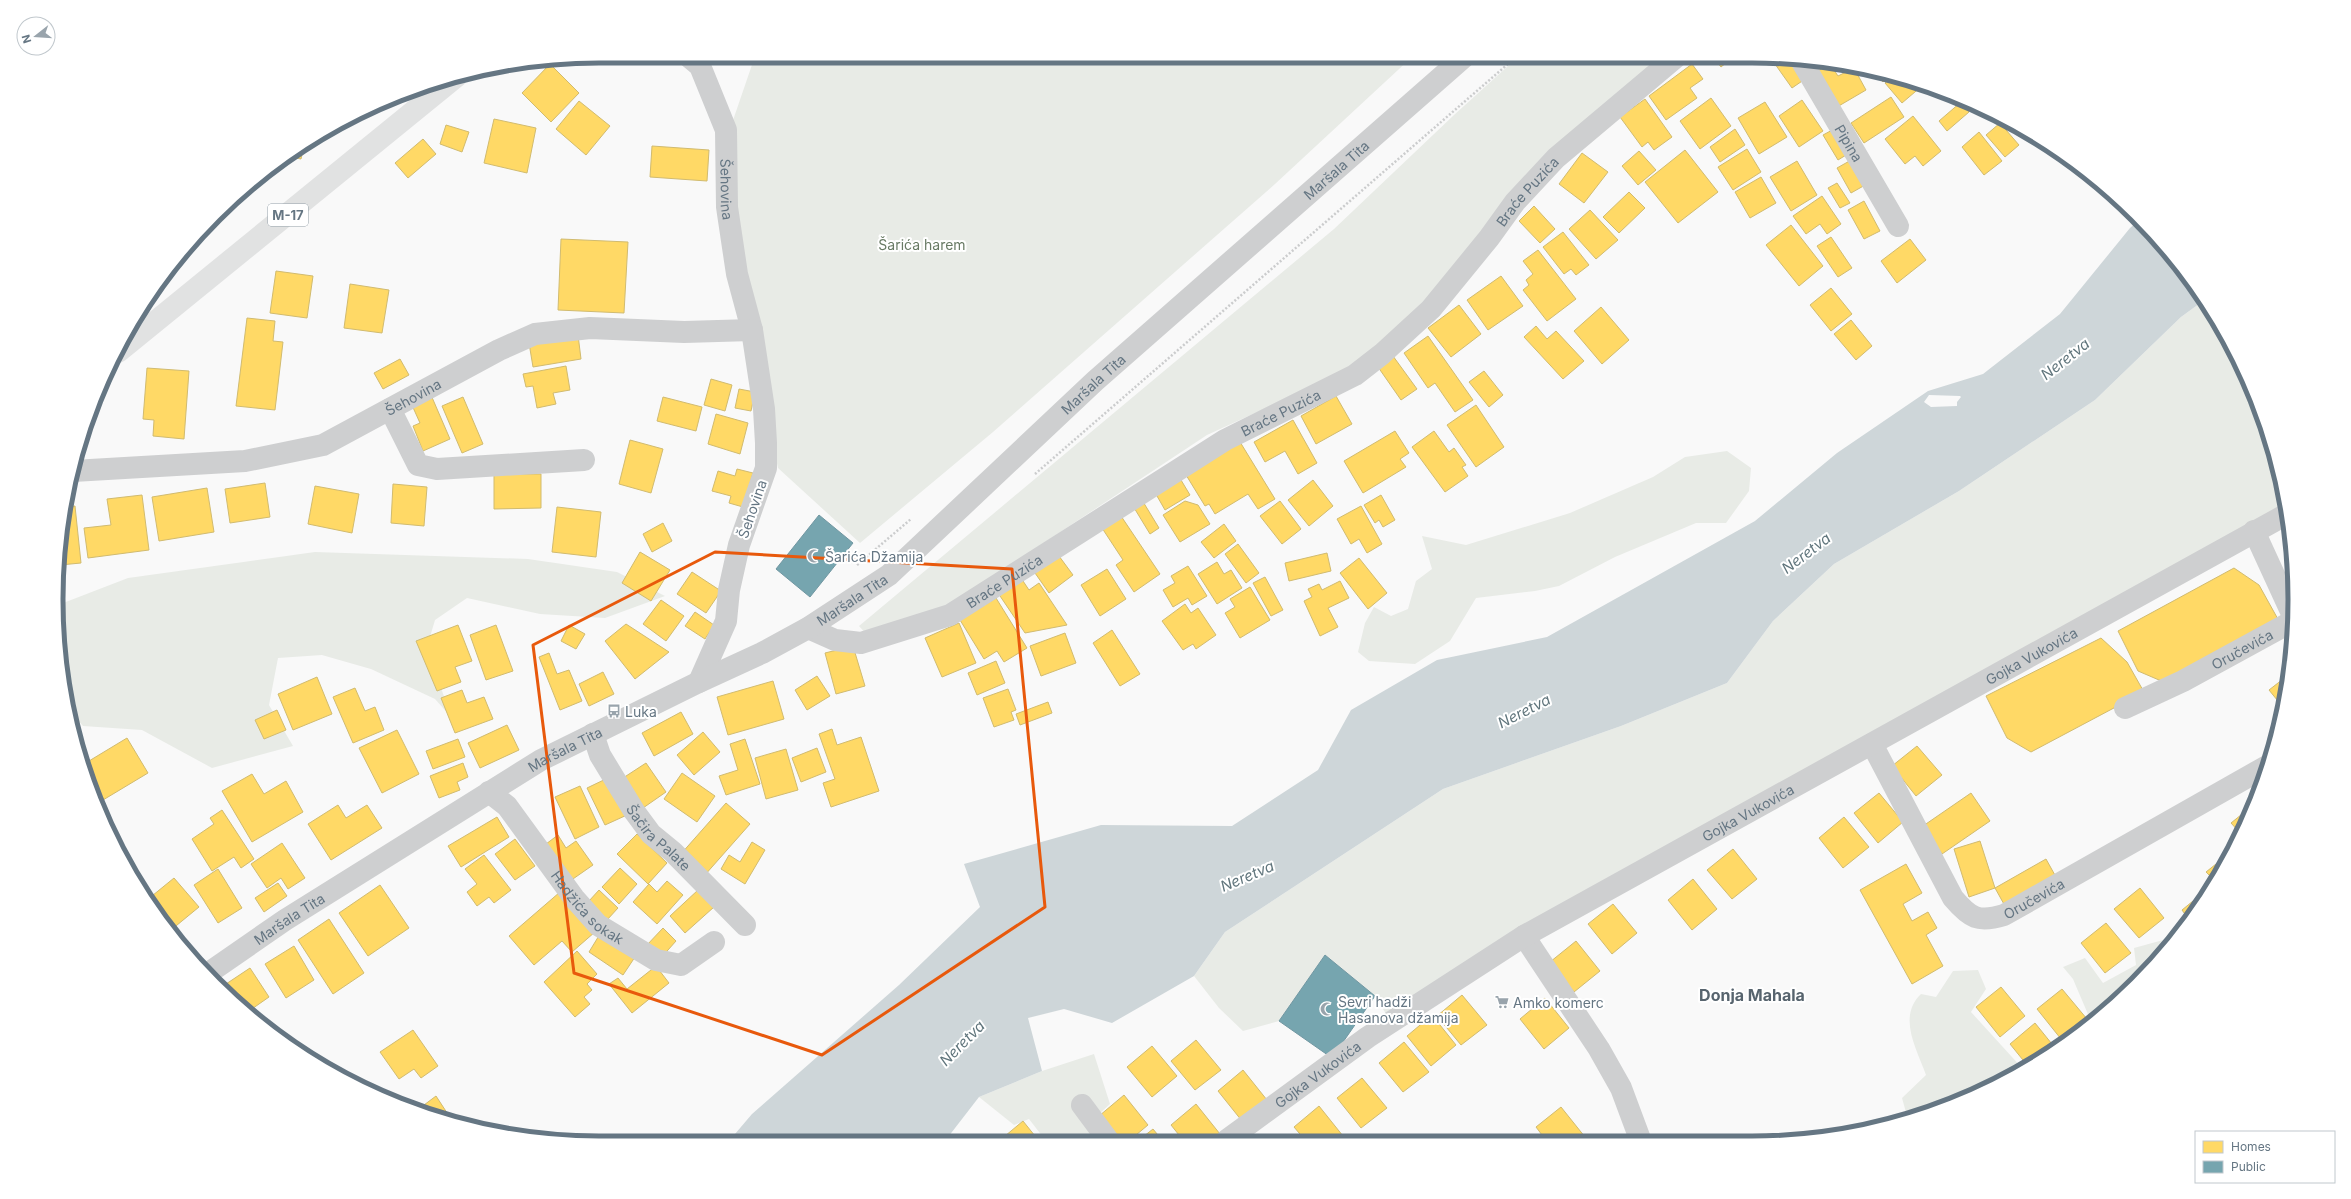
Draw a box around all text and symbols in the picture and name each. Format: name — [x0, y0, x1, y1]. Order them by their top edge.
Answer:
north arrow — [16, 16, 56, 56]
text: N — [19, 33, 34, 45]
street label: Pipina — [1832, 121, 1867, 165]
street label: Maršala Tita — [1300, 136, 1372, 203]
street label: Braće Puzića — [1492, 153, 1562, 229]
street label: Šehovina — [718, 159, 737, 221]
road number: M-17 — [268, 204, 308, 226]
park label: Šarića harem — [878, 236, 966, 253]
water label: Neretva — [2037, 334, 2093, 384]
street label: Maršala Tita — [1057, 350, 1129, 417]
street label: Šehovina — [382, 375, 444, 418]
street label: Braće Puzića — [1238, 385, 1323, 439]
street label: Šehovina — [734, 477, 770, 541]
water label: Neretva — [1778, 528, 1834, 578]
mosque icon: Šarića Džamija — [806, 548, 822, 564]
place label: Šarića Džamija — [825, 548, 923, 565]
street label: Braće Puzića — [963, 550, 1045, 611]
street label: Maršala Tita — [813, 570, 890, 629]
street label: Gojka Vukovića — [1982, 623, 2080, 688]
street label: Oručevića — [2208, 625, 2276, 673]
water label: Neretva — [1494, 690, 1554, 732]
bus stop icon: Luka — [606, 703, 622, 719]
place label: Luka — [625, 703, 657, 720]
street label: Maršala Tita — [524, 723, 605, 775]
street label: Gojka Vukovića — [1699, 780, 1797, 845]
street label: Šačira Palate — [623, 801, 695, 874]
water label: Neretva — [1217, 856, 1277, 896]
street label: Hadžića sokak — [548, 867, 627, 947]
street label: Oručevića — [2000, 874, 2067, 922]
street label: Maršala Tita — [250, 889, 327, 948]
district label: Donja Mahala — [1699, 985, 1805, 1005]
place label: Sevri hadži Hasanova džamija — [1338, 993, 1459, 1026]
supermarket icon: Amko komerc — [1494, 994, 1510, 1010]
place label: Amko komerc — [1513, 994, 1604, 1011]
mosque icon: Sevri hadži Hasanova džamija — [1319, 1001, 1335, 1017]
water label: Neretva — [935, 1016, 989, 1070]
street label: Gojka Vukovića — [1271, 1037, 1364, 1111]
legend — [2195, 1131, 2335, 1183]
text: Homes — [2231, 1139, 2271, 1154]
text: Public — [2231, 1159, 2266, 1174]

